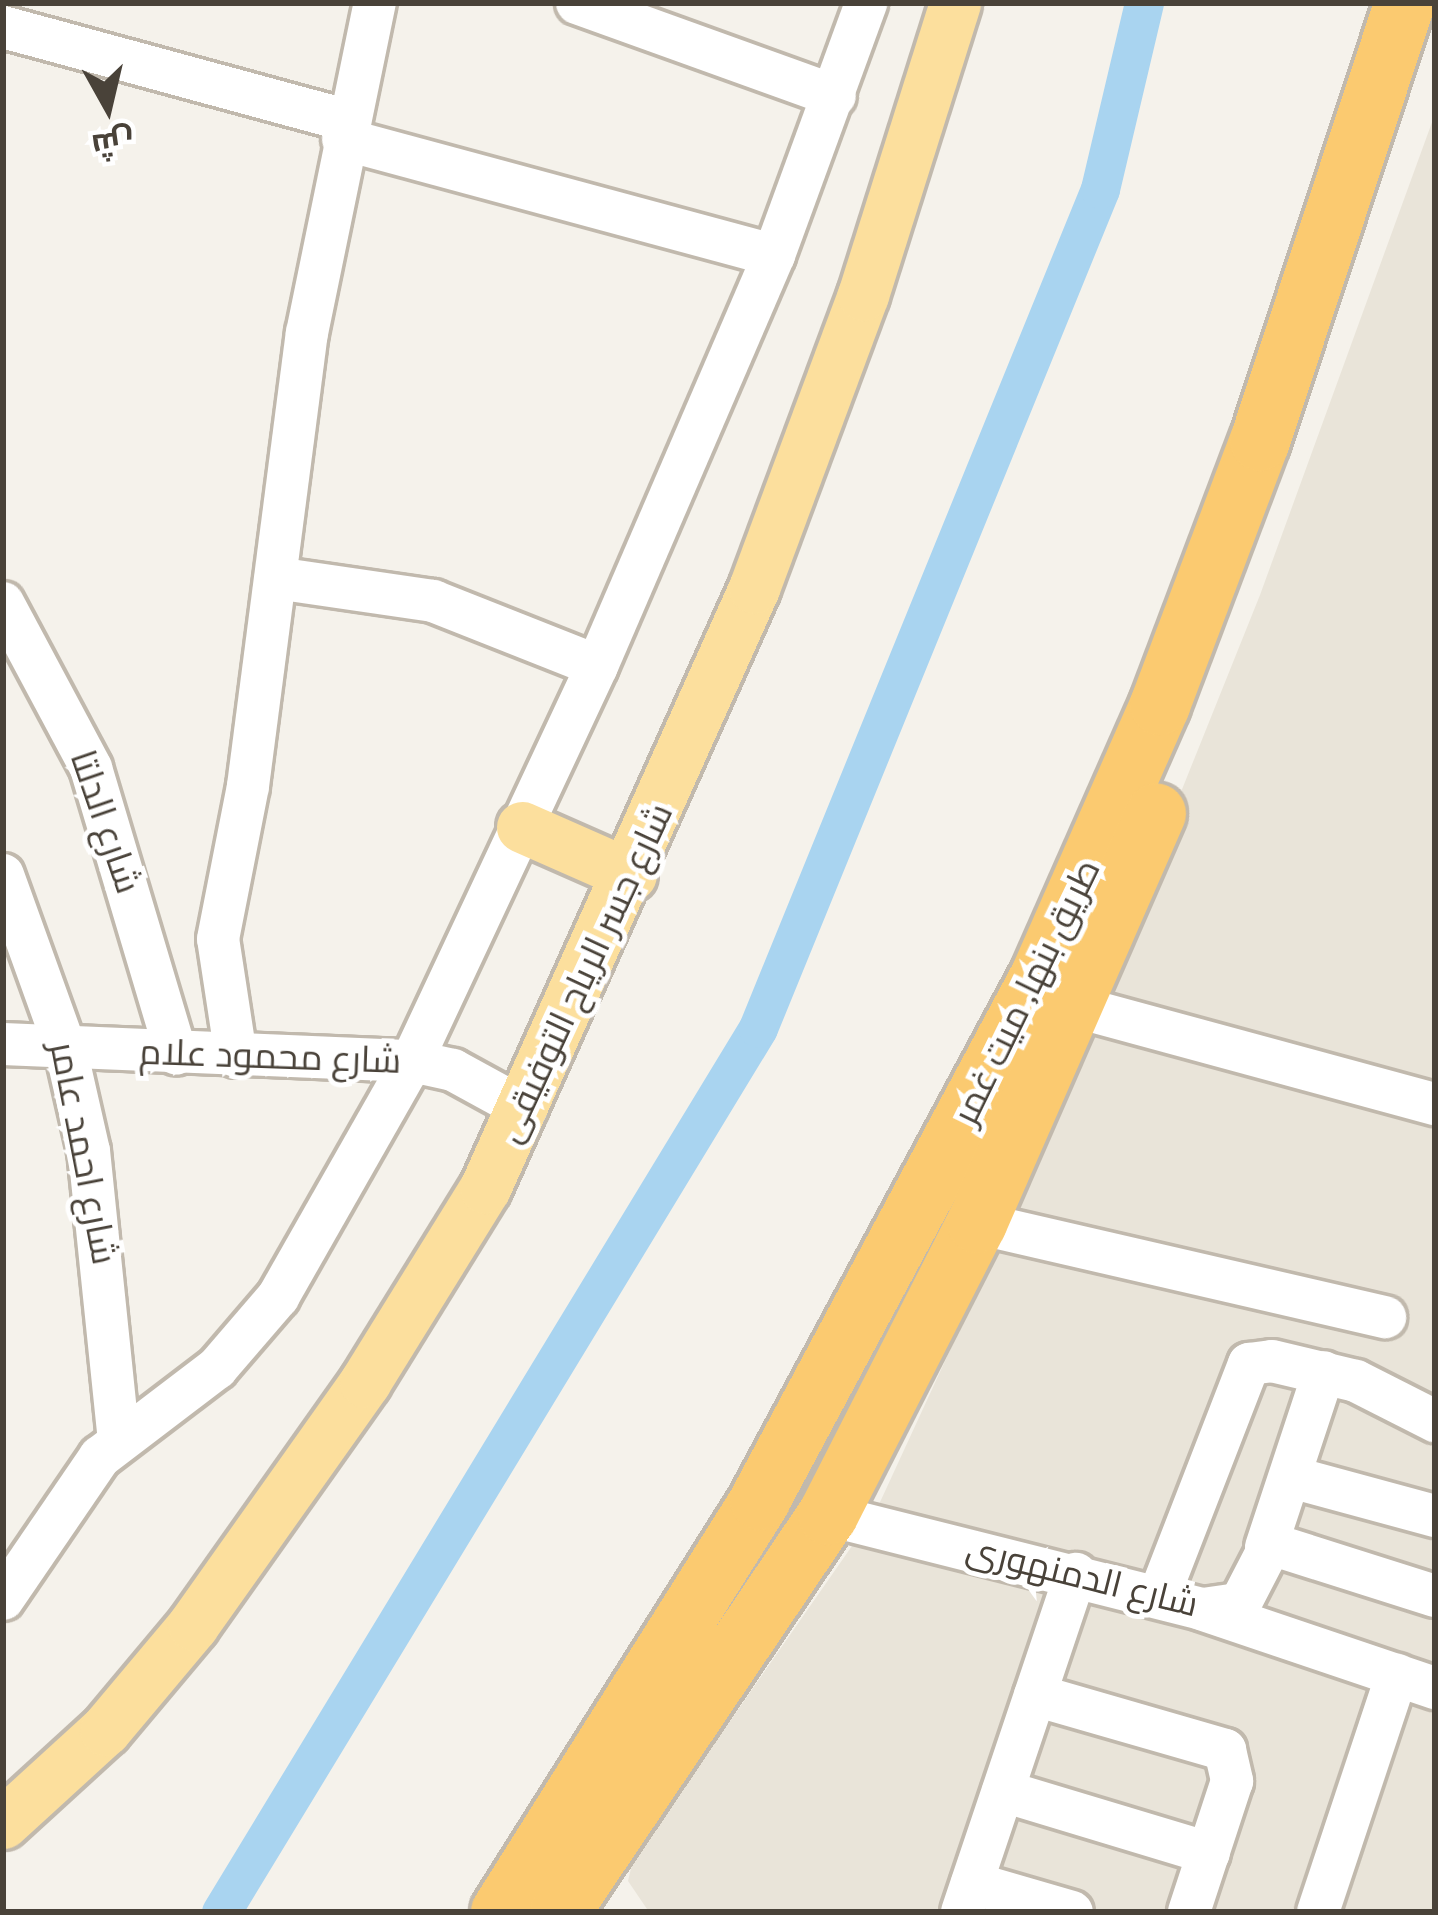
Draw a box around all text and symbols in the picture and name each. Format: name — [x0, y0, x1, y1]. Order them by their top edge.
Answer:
north arrow — [48, 48, 168, 168]
text: ش — [89, 122, 137, 165]
street label: شارع الدلتا — [60, 745, 150, 899]
street label: شارع جسر الرياح التوفيقى — [487, 797, 683, 1149]
street label: طريق بنها, ميت غمر — [944, 852, 1110, 1132]
street label: شارع محمود علام — [138, 1031, 402, 1083]
street label: شارع احمد عامر — [40, 1038, 126, 1268]
street label: شارع الدمنهورى — [962, 1527, 1202, 1627]

